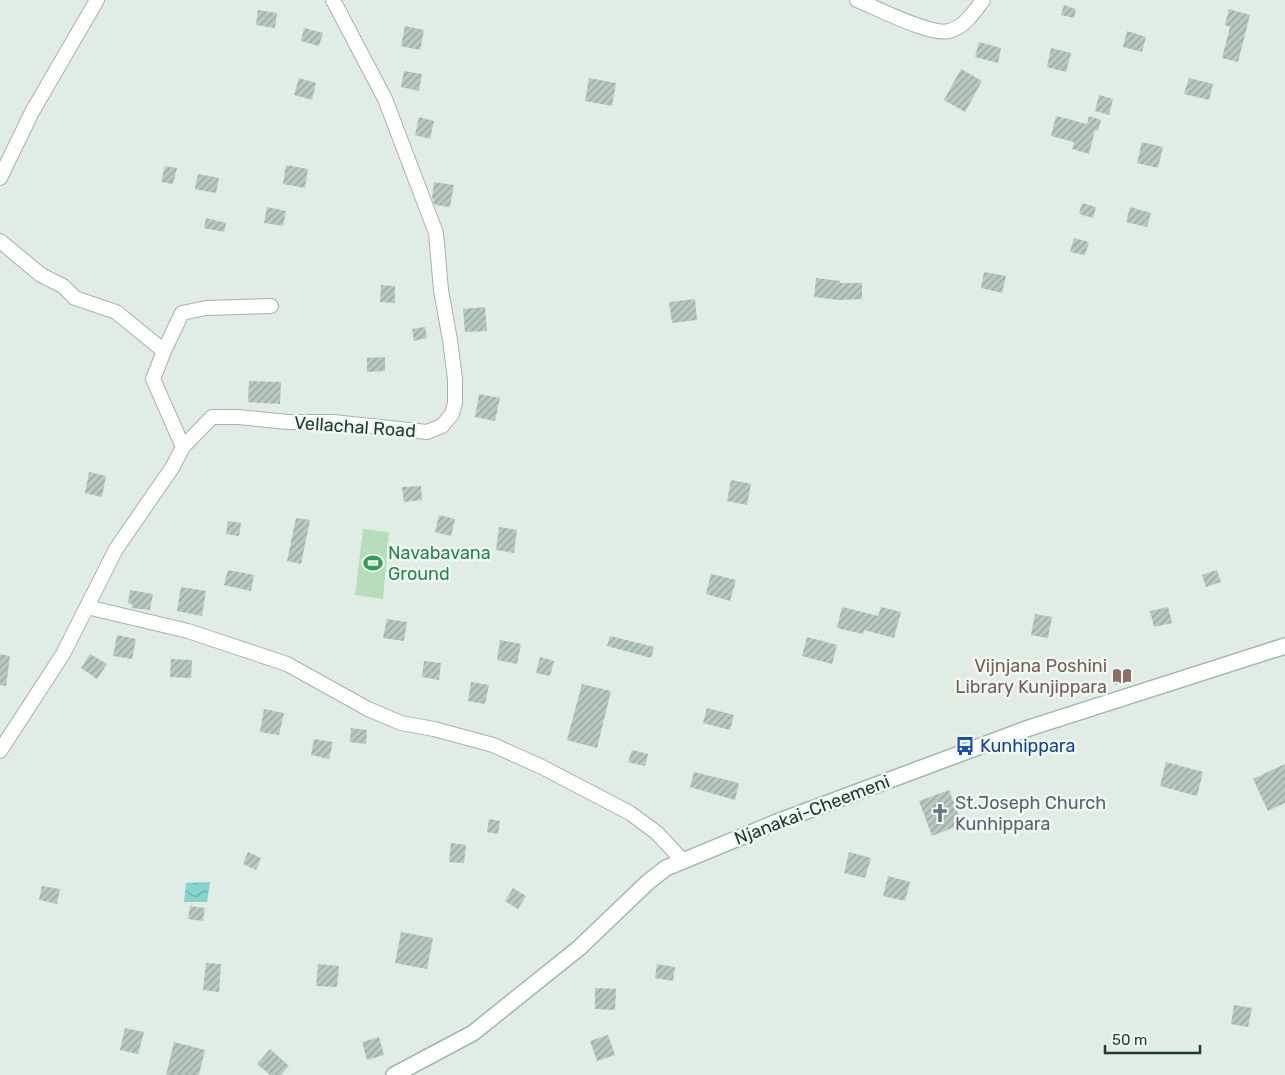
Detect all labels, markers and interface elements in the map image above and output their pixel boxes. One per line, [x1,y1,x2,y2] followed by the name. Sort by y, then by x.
[293,412,417,442] street label: Vellachal Road
[388,542,491,585] place label: Navabavana Ground
[362,552,384,574] sports icon: Navabavana Ground
[955,655,1107,698] place label: Vijnjana Poshini Library Kunjippara
[1111,665,1133,687] library icon: Vijnjana Poshini Library Kunjippara
[954,735,976,757] bus stop icon: Kunhippara
[980,735,1076,757] place label: Kunhippara
[731,770,893,850] street label: Njanakai-Cheemeni
[955,792,1106,835] place label: St.Joseph Church Kunhippara
[929,802,951,824] church icon: St.Joseph Church Kunhippara
[1105,1022,1200,1054] scale bar
[1112,1031,1147,1049] text: 50 m

